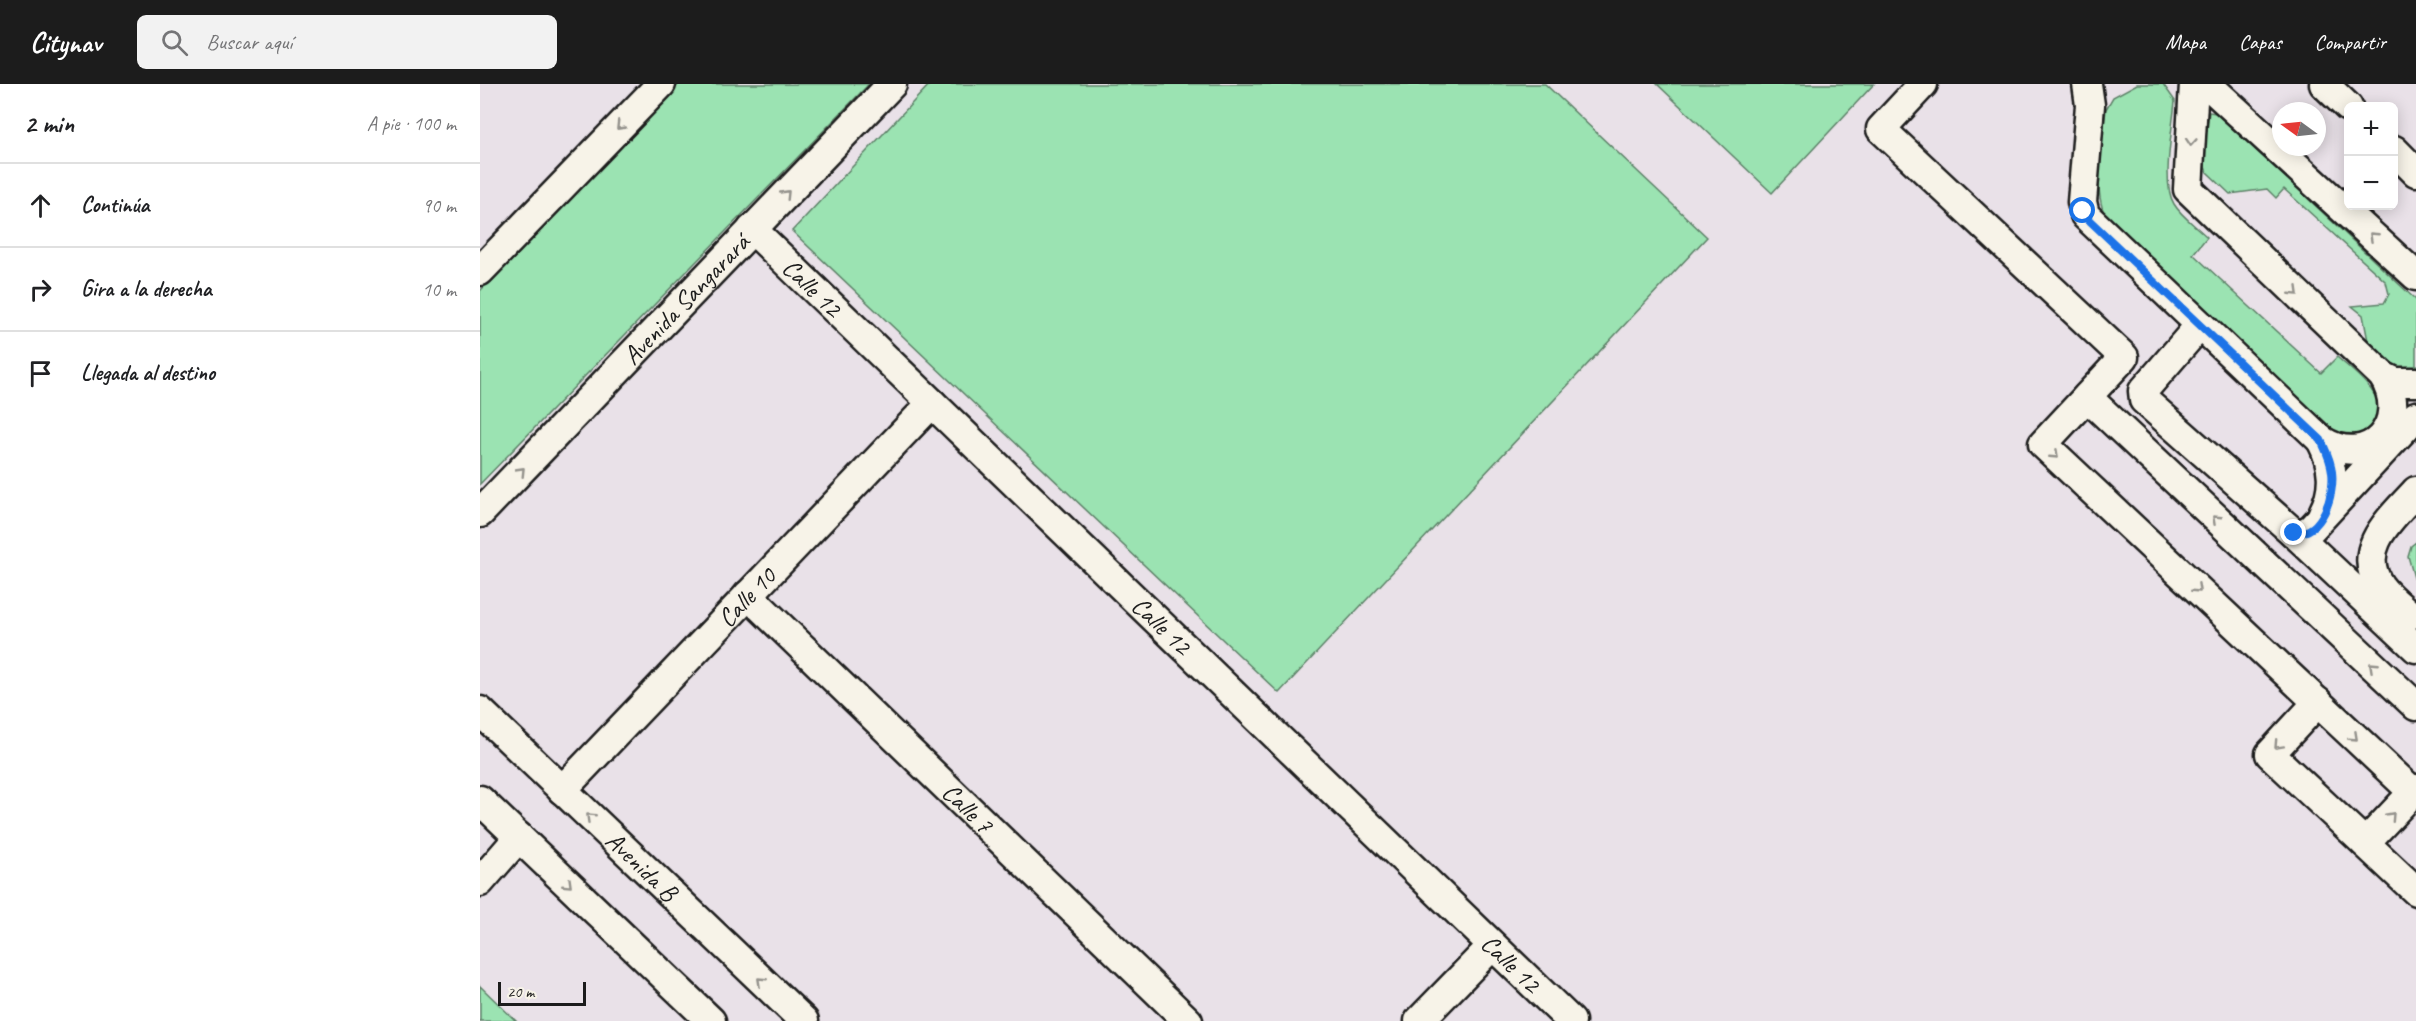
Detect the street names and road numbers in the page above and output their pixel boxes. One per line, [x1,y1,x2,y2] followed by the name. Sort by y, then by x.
[615,224,758,371] street label: Avenida Sangarará
[776,251,851,325] street label: Calle 12
[710,558,784,634] street label: Calle 10
[1125,589,1200,663] street label: Calle 12
[935,776,1001,841] street label: Calle 7
[599,824,686,909] street label: Avenida B
[1474,927,1550,1001] street label: Calle 12

